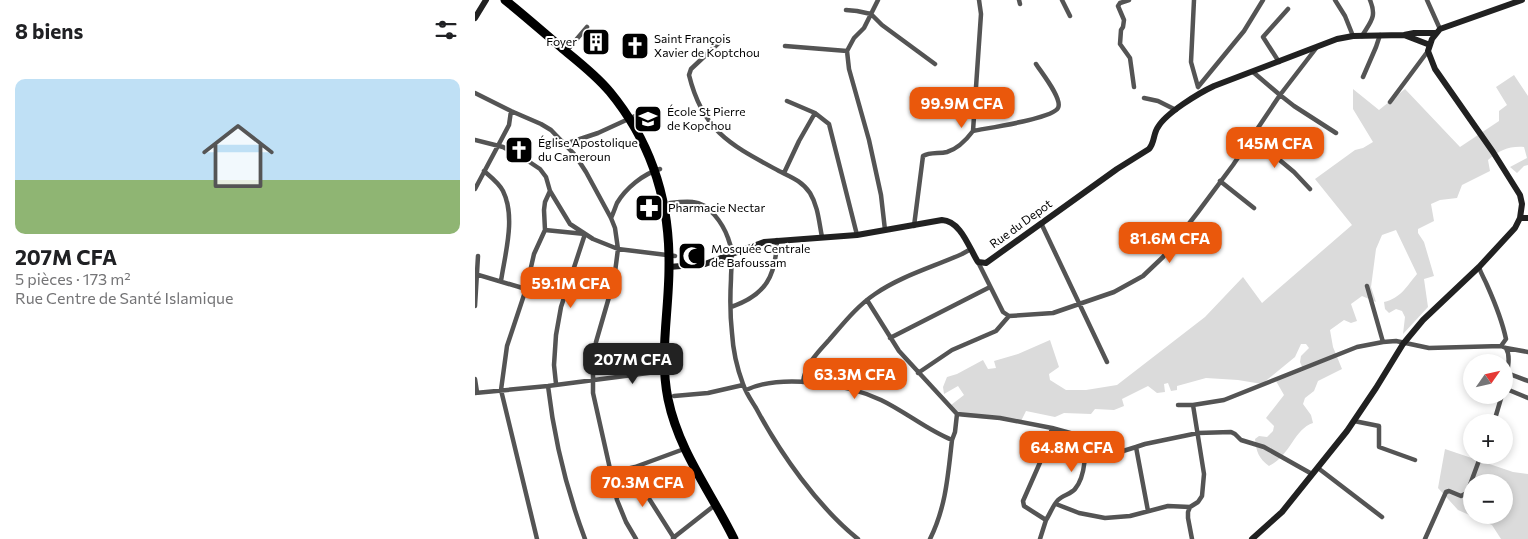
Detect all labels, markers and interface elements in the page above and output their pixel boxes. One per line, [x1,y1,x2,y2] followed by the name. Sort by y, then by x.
[432,16,460,44] icon: filters
[15,18,83,43] text: 8 biens
[581,27,611,57] building icon: Foyer
[620,31,650,61] church icon: Saint François Xavier de Koptchou
[654,31,760,59] place label: Saint François Xavier de Koptchou
[546,34,577,48] place label: Foyer
[905,86,1019,129] pin: 99.9M CFA
[921,93,1003,112] text: 99.9M CFA
[633,104,663,134] school or university icon: École St Pierre de Kopchou
[667,104,746,132] place label: École St Pierre de Kopchou
[193,111,283,201] icon: home
[1223,126,1327,169] pin: 145M CFA
[1237,133,1313,152] text: 145M CFA
[504,135,534,165] church icon: Église Apostolique du Cameroun
[538,135,638,163] place label: Église Apostolique du Cameroun
[634,193,664,223] pharmacy icon: Pharmacie Nectar
[987,196,1054,250] street label: Rue du Depot
[668,200,765,214] place label: Pharmacie Nectar
[1113,222,1227,264] pin: 81.6M CFA
[1130,228,1210,247] text: 81.6M CFA
[677,241,707,271] mosque icon: Mosquée Centrale de Bafoussam
[711,241,810,269] place label: Mosquée Centrale de Bafoussam
[15,244,117,269] text: 207M CFA
[514,266,628,309] pin: 59.1M CFA
[15,269,131,288] text: 5 pièces · 173 m²
[532,273,610,292] text: 59.1M CFA
[15,288,233,307] text: Rue Centre de Santé Islamique
[581,342,685,385] pin: 207M CFA
[594,349,672,368] text: 207M CFA
[1463,354,1513,404] north arrow
[1463,354,1513,524] map controls
[798,358,912,400] pin: 63.3M CFA
[814,364,896,383] text: 63.3M CFA
[1463,414,1513,464] button: +
[1015,430,1129,473] pin: 64.8M CFA
[1030,437,1114,456] text: 64.8M CFA
[586,466,700,508] pin: 70.3M CFA
[602,472,684,491] text: 70.3M CFA
[1463,474,1513,524] button: −

